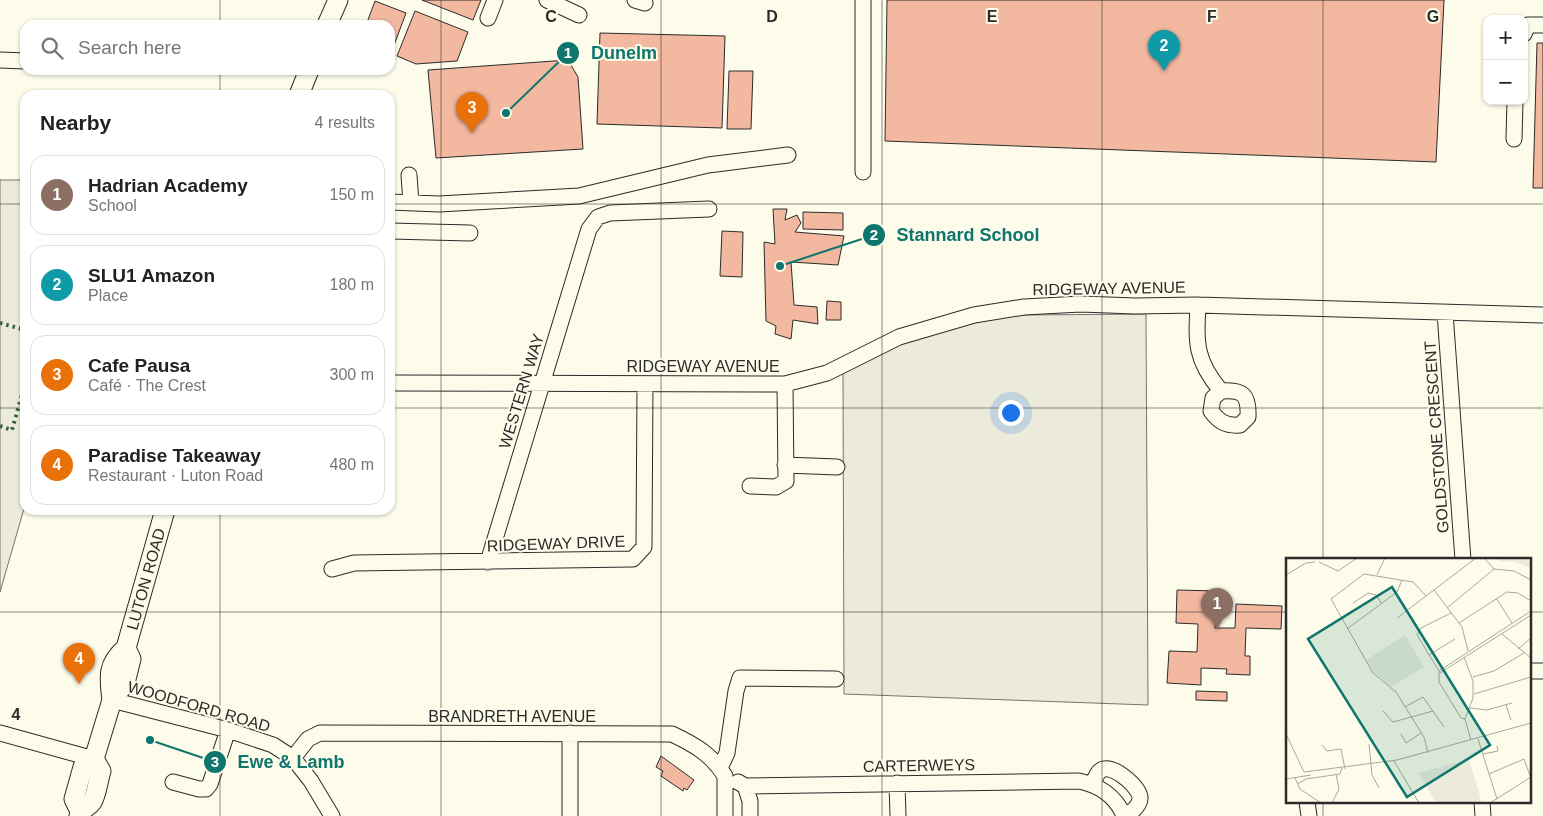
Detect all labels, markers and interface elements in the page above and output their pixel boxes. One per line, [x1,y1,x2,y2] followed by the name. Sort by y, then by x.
[545,8,557,25] text: C
[766,8,778,25] text: D
[987,8,998,25] text: E
[1207,8,1217,25] text: F
[1427,8,1439,25] text: G
[1483,15,1528,105] map controls
[1483,15,1528,60] button: +
[20,20,395,75] search box
[1148,30,1180,71] pin: 2
[38,34,66,62] icon: search
[556,36,667,69] callout: Dunelm
[78,37,182,58] text: Search here
[591,43,657,63] text: Dunelm
[564,44,572,61] text: 1
[1483,60,1528,105] button: −
[456,92,488,133] pin: 3
[40,111,111,134] text: Nearby
[315,114,375,131] text: 4 results
[88,175,248,196] text: Hadrian Academy
[53,186,61,203] text: 1
[330,186,374,203] text: 150 m
[88,197,137,214] text: School
[862,218,1050,251] callout: Stannard School
[896,225,1040,245] text: Stannard School
[870,226,878,243] text: 2
[88,265,215,286] text: SLU1 Amazon
[53,276,61,293] text: 2
[330,276,374,293] text: 180 m
[1032,279,1186,298] street label: RIDGEWAY AVENUE
[88,287,128,304] text: Place
[496,331,547,451] street label: WESTERN WAY
[1421,340,1452,534] street label: GOLDSTONE CRESCENT
[88,355,190,376] text: Cafe Pausa
[626,358,780,375] street label: RIDGEWAY AVENUE
[53,366,61,383] text: 3
[330,366,374,383] text: 300 m
[88,377,206,394] text: Café · The Crest
[998,400,1024,426] your location
[88,445,261,466] text: Paradise Takeaway
[53,456,61,473] text: 4
[330,456,374,473] text: 480 m
[88,467,263,484] text: Restaurant · Luton Road
[124,526,168,632] street label: LUTON ROAD
[487,533,625,554] street label: RIDGEWAY DRIVE
[1286,558,1530,804] inset map
[1201,588,1233,629] pin: 1
[63,643,95,684] pin: 4
[126,678,272,735] street label: WOODFORD ROAD
[12,706,21,723] text: 4
[428,708,596,725] street label: BRANDRETH AVENUE
[203,745,355,778] callout: Ewe & Lamb
[237,752,345,772] text: Ewe & Lamb
[211,753,219,770] text: 3
[863,756,975,775] street label: CARTERWEYS

